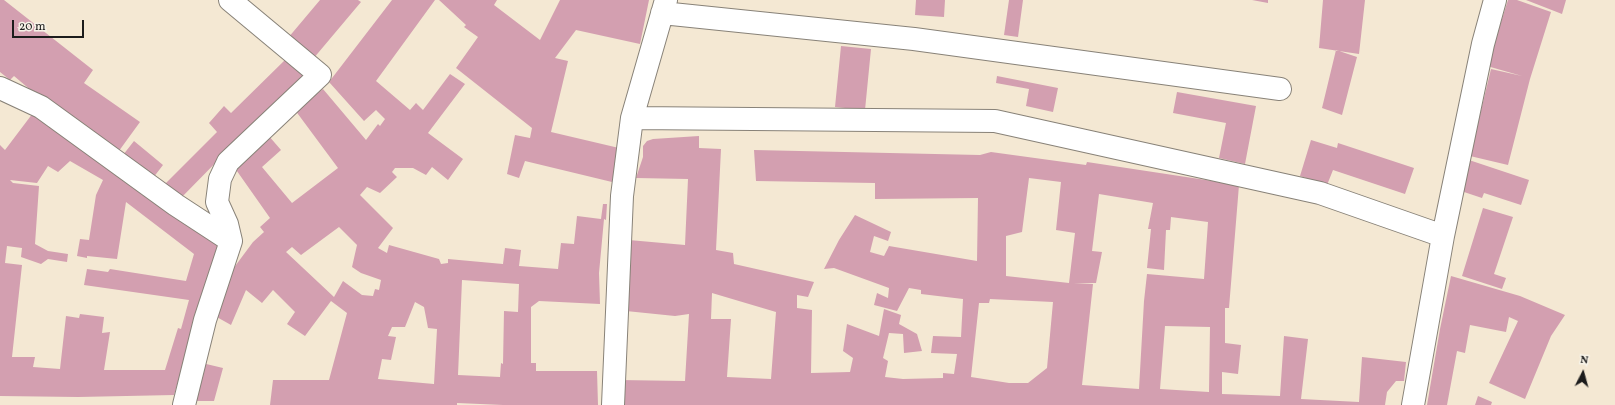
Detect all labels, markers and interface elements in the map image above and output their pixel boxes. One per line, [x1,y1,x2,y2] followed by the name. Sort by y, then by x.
[14,12,86,38] scale bar
[19,19,46,35] text: 20 m
[1563,353,1603,393] north arrow
[1580,353,1589,368] text: N

